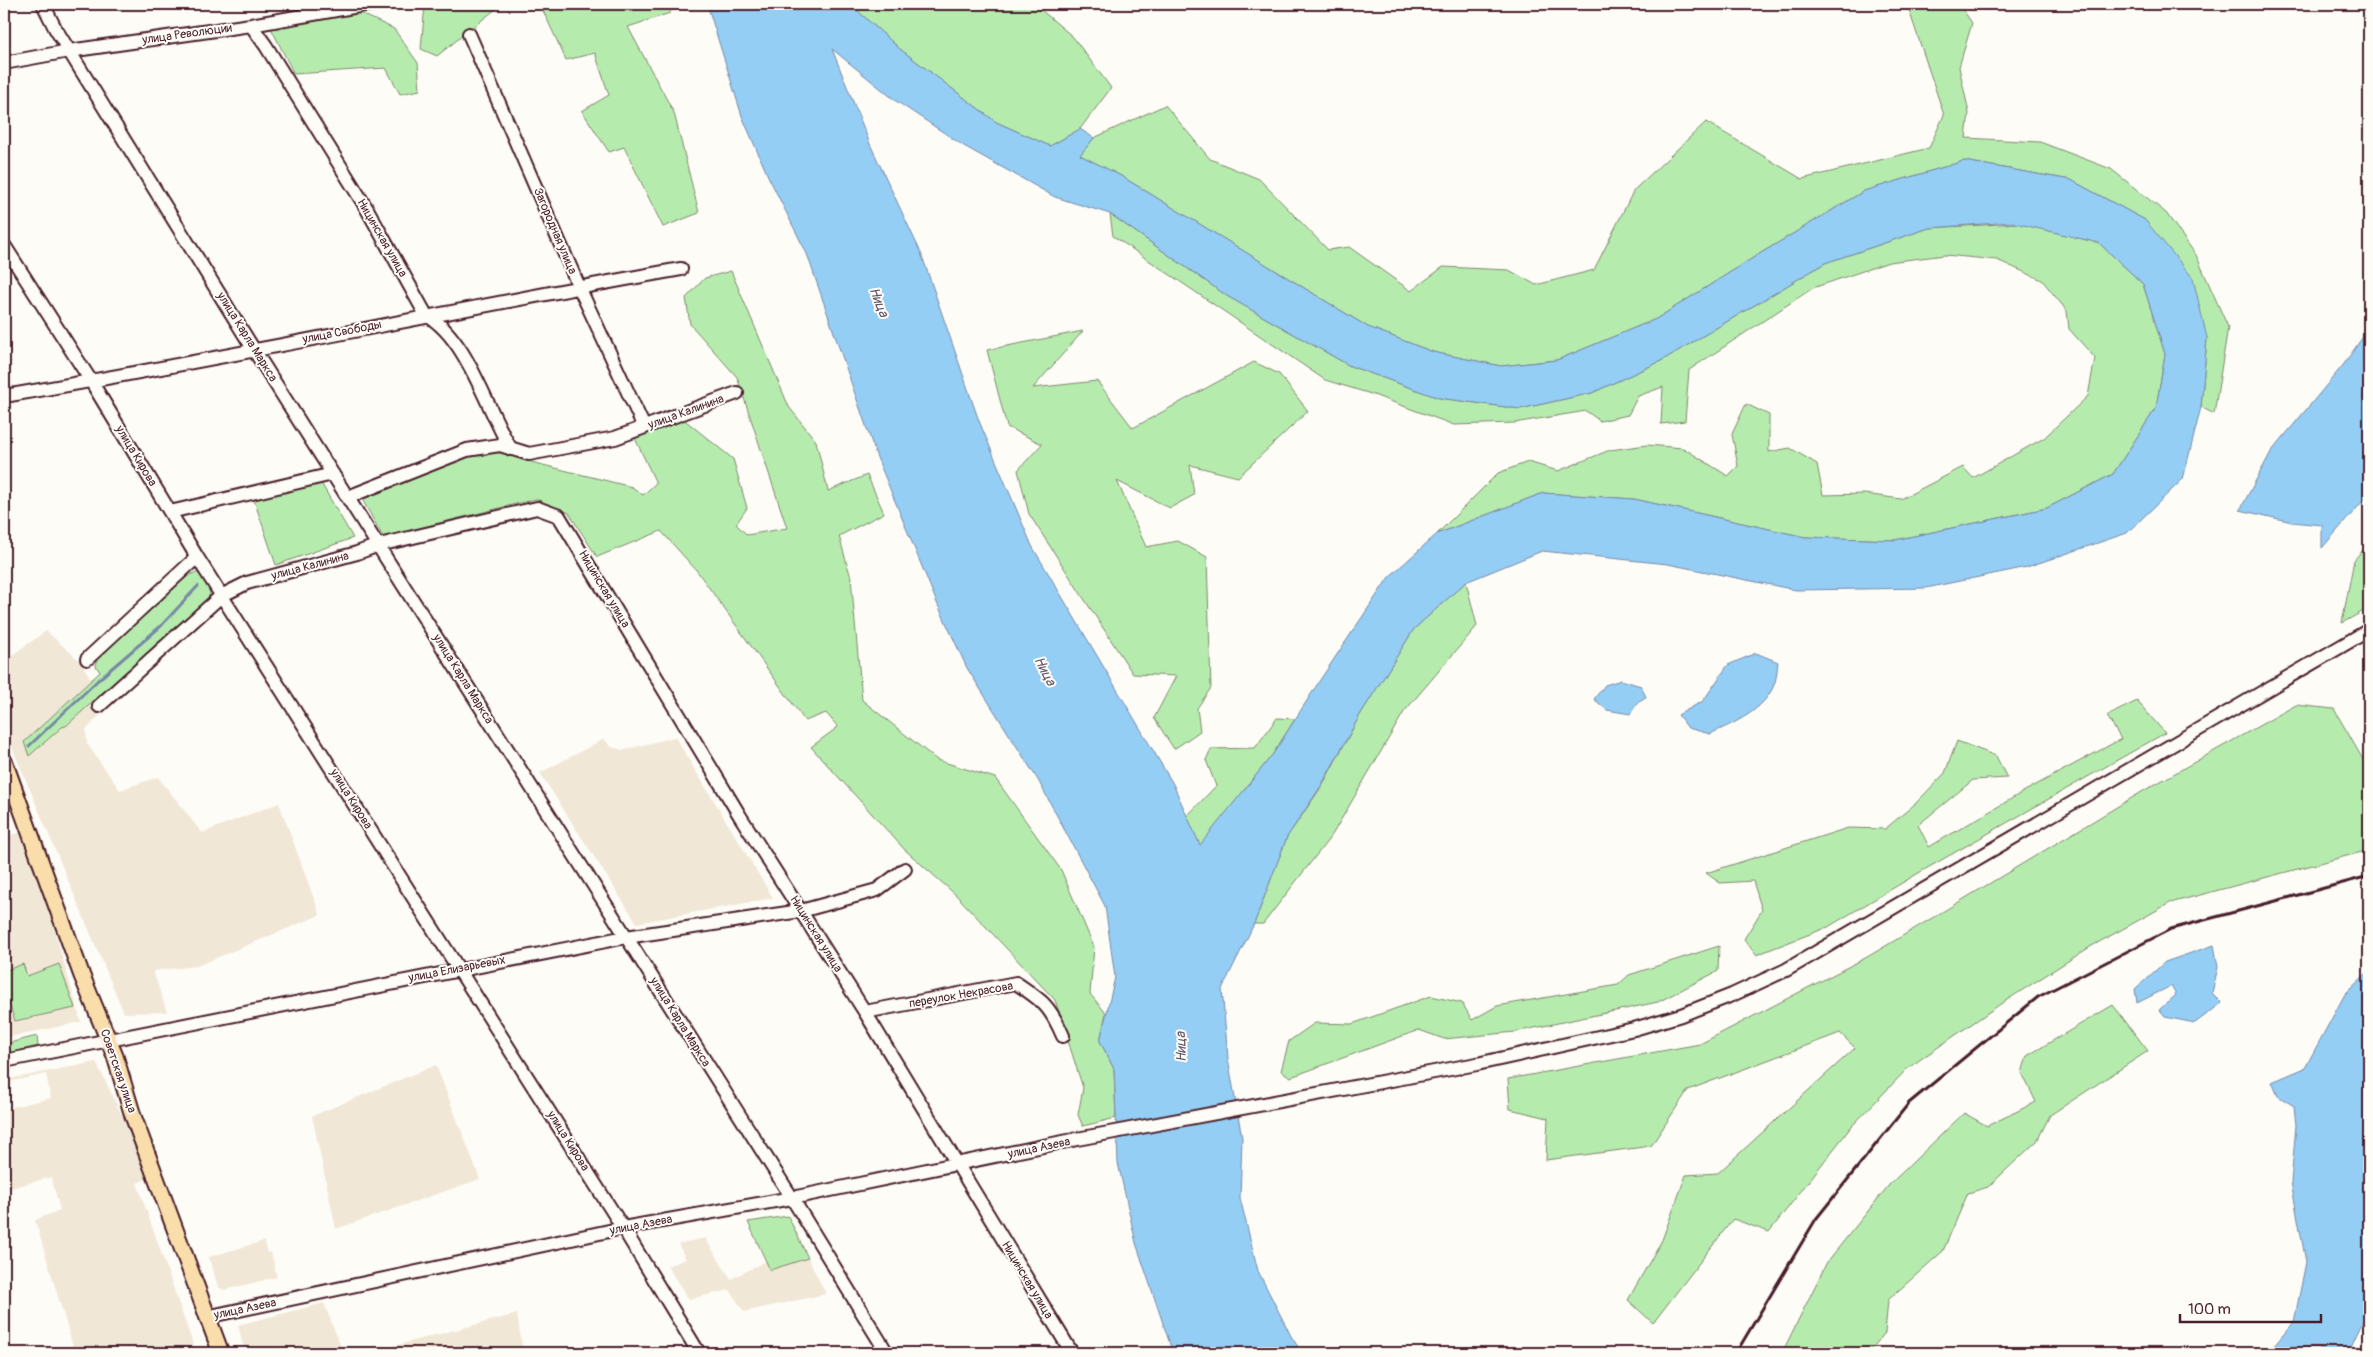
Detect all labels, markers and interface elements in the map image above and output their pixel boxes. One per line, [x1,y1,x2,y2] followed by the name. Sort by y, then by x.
[140,20,234,48] street label: улица Революции
[530,186,580,277] street label: Загородная улица
[354,196,411,280] street label: Ницинская улица
[866,285,893,321] water label: Ница
[213,289,281,385] street label: улица Карла Маркса
[300,317,383,347] street label: улица Свободы
[645,391,726,433] street label: улица Калинина
[111,422,160,489] street label: улица Кирова
[269,548,351,584] street label: улица Калинина
[575,548,633,631] street label: Ницинская улица
[429,631,497,727] street label: улица Карла Маркса
[1031,654,1060,690] water label: Ница
[326,765,376,832] street label: улица Кирова
[786,893,846,976] street label: Ницинская улица
[406,952,507,986] street label: улица Елизарьевых
[646,974,714,1070] street label: улица Карла Маркса
[908,978,1015,1012] street label: переулок Некрасова
[97,1027,139,1115] street label: Советская улица
[1172,1030,1190,1062] water label: Ница
[543,1107,593,1174] street label: улица Кирова
[1005,1134,1072,1162] street label: улица Азева
[607,1212,674,1239] street label: улица Азева
[998,1239,1056,1322] street label: Ницинская улица
[2180,1292,2322,1324] scale bar
[211,1295,278,1323] street label: улица Азева
[2188,1300,2231,1319] text: 100 m

